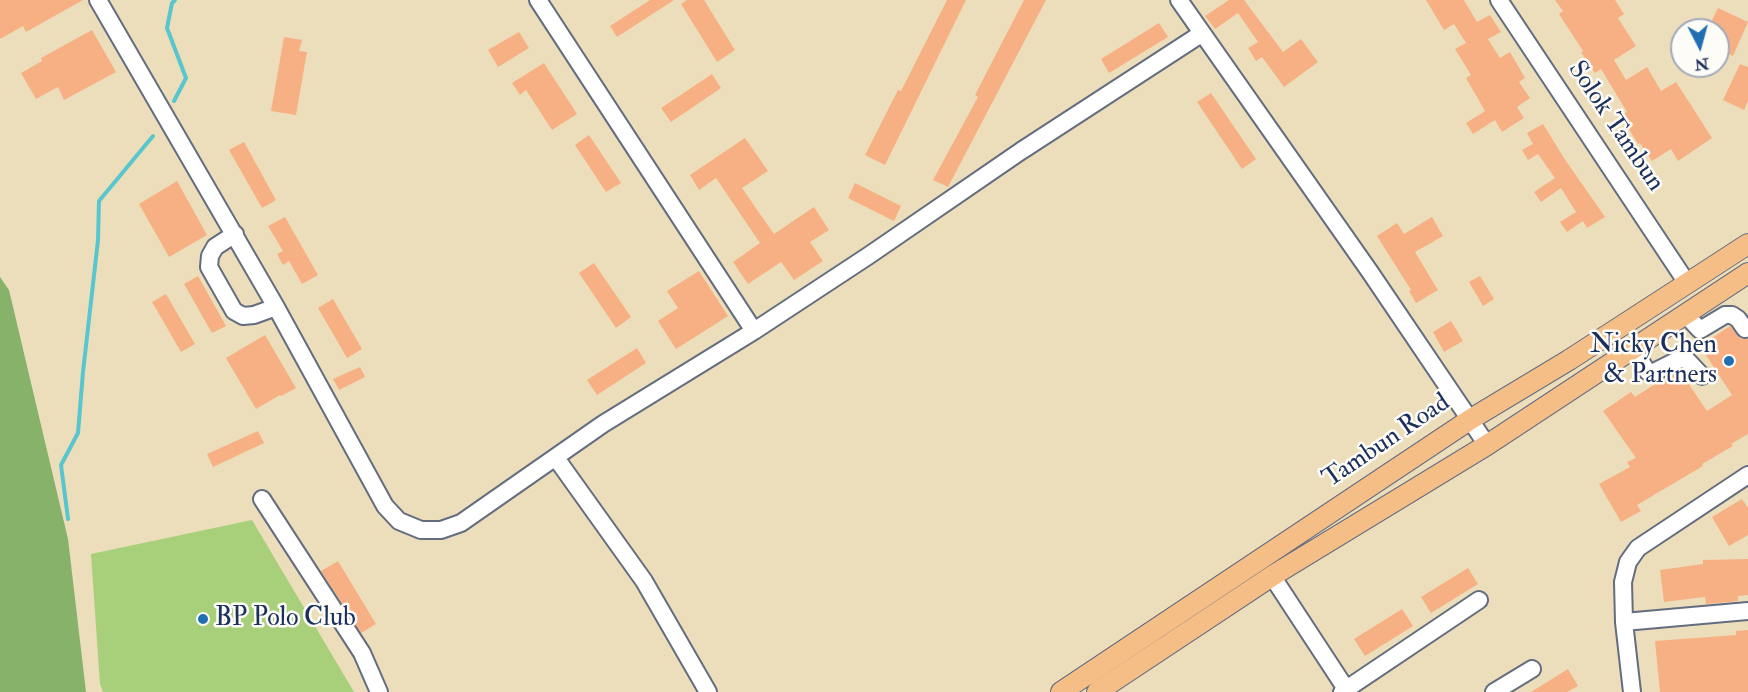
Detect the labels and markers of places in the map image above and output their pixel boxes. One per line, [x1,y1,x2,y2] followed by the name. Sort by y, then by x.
[1590,330,1717,392] place label: Nicky Chen & Partners
[1722,354,1736,368] marker: Nicky Chen & Partners
[215,603,356,635] place label: BP Polo Club
[196,612,210,626] marker: BP Polo Club

